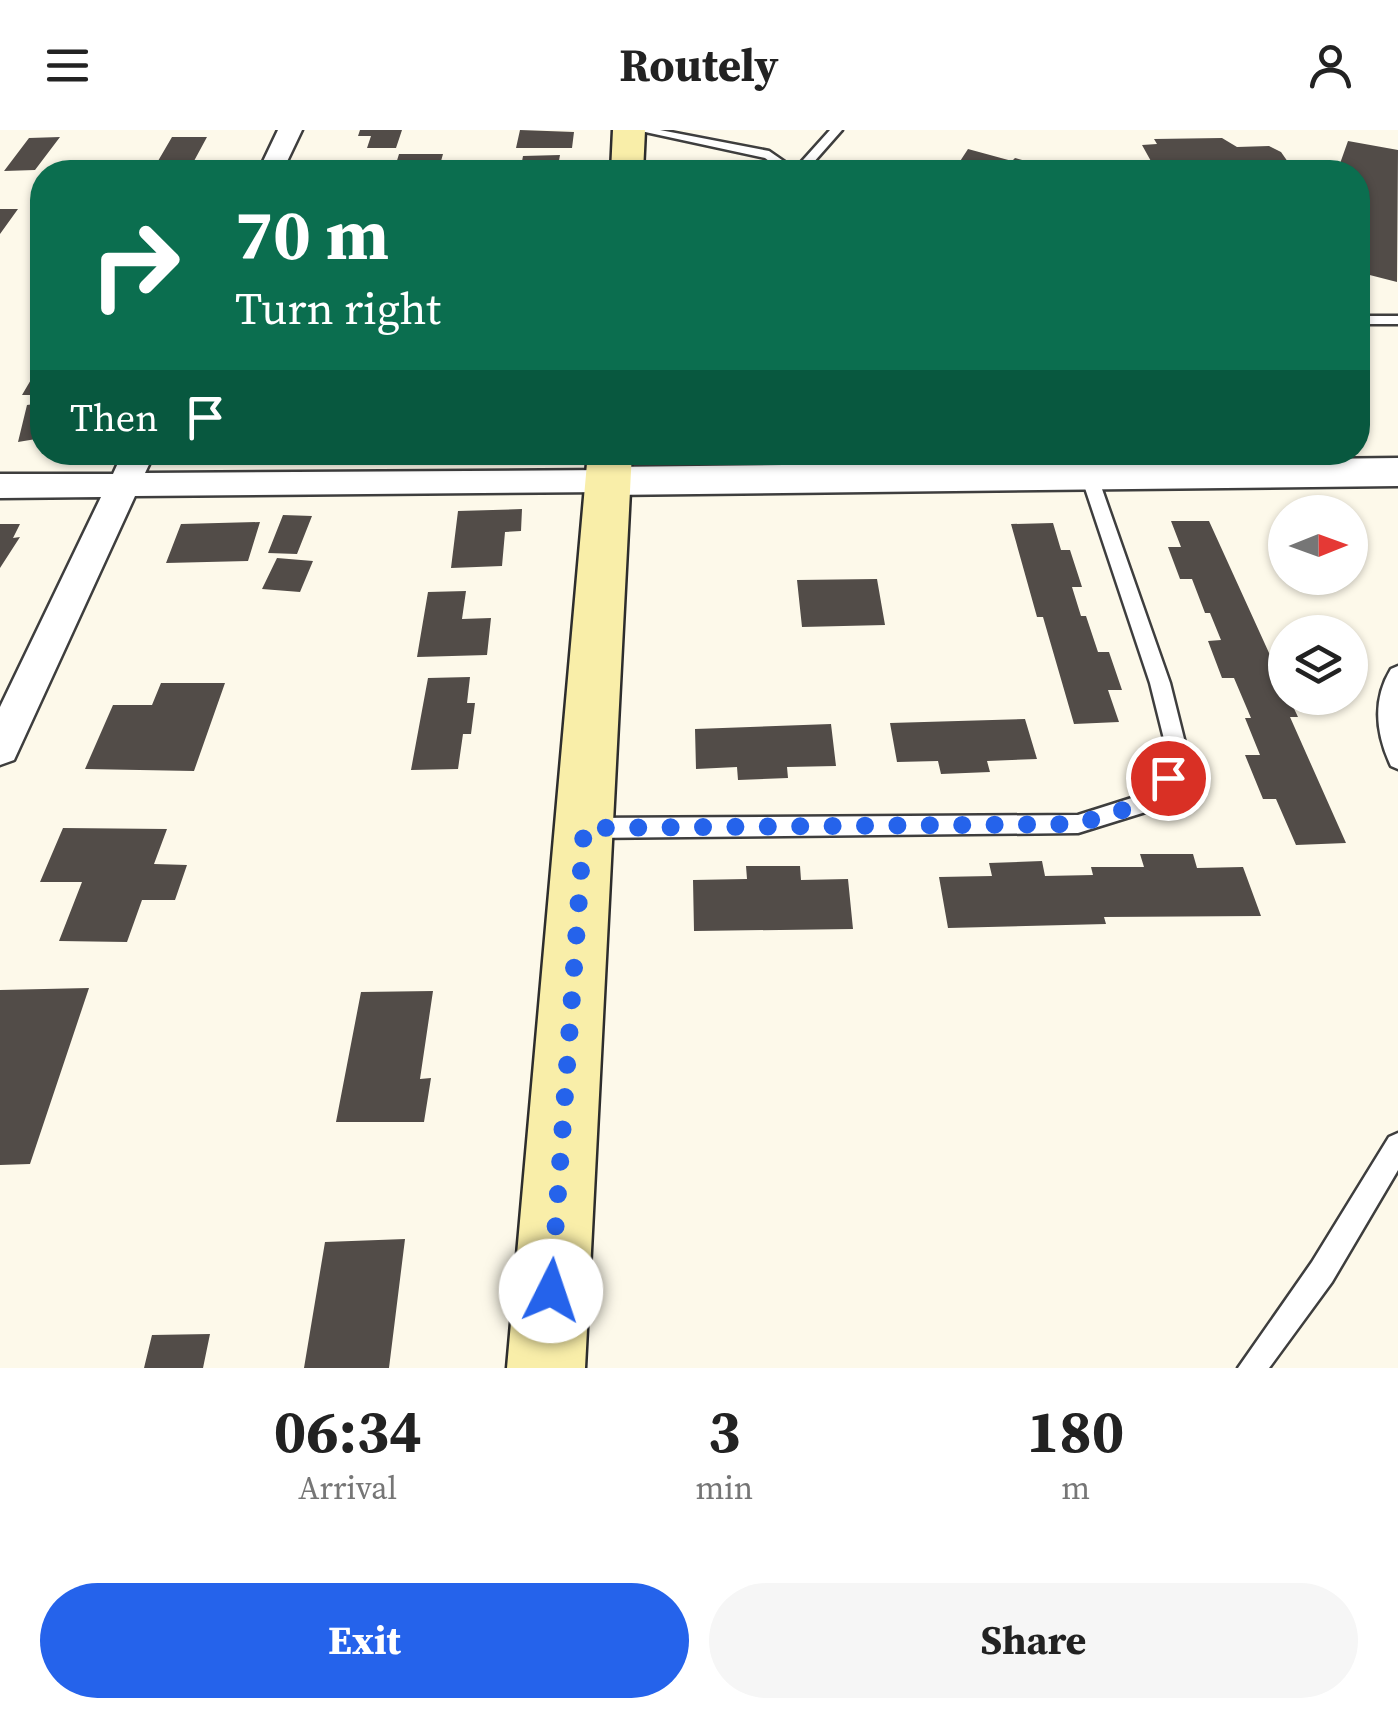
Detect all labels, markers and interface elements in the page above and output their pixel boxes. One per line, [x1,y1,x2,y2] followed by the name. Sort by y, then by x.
[619,34,779,96] text: Routely
[40,38,95,93] icon: menu
[1303,38,1358,93] icon: person
[235,186,389,282] text: 70 m
[70,200,200,330] icon: right
[235,277,441,339] text: Turn right
[178,390,233,445] icon: arrive
[70,392,158,444] text: Then
[1268,495,1368,595] north arrow
[1268,495,1368,715] map controls
[1268,615,1368,715] button: layers
[1126,736,1211,821] pin
[1141,751,1196,806] icon: arrive
[499,1239,603,1343] position arrow
[274,1390,422,1472] text: 06:34
[708,1390,741,1472] text: 3
[1027,1390,1124,1472] text: 180
[298,1466,397,1510] text: Arrival
[695,1466,753,1510] text: min
[1061,1466,1090,1510] text: m
[40,1583,689,1698] button: Exit
[709,1583,1358,1698] button: Share

